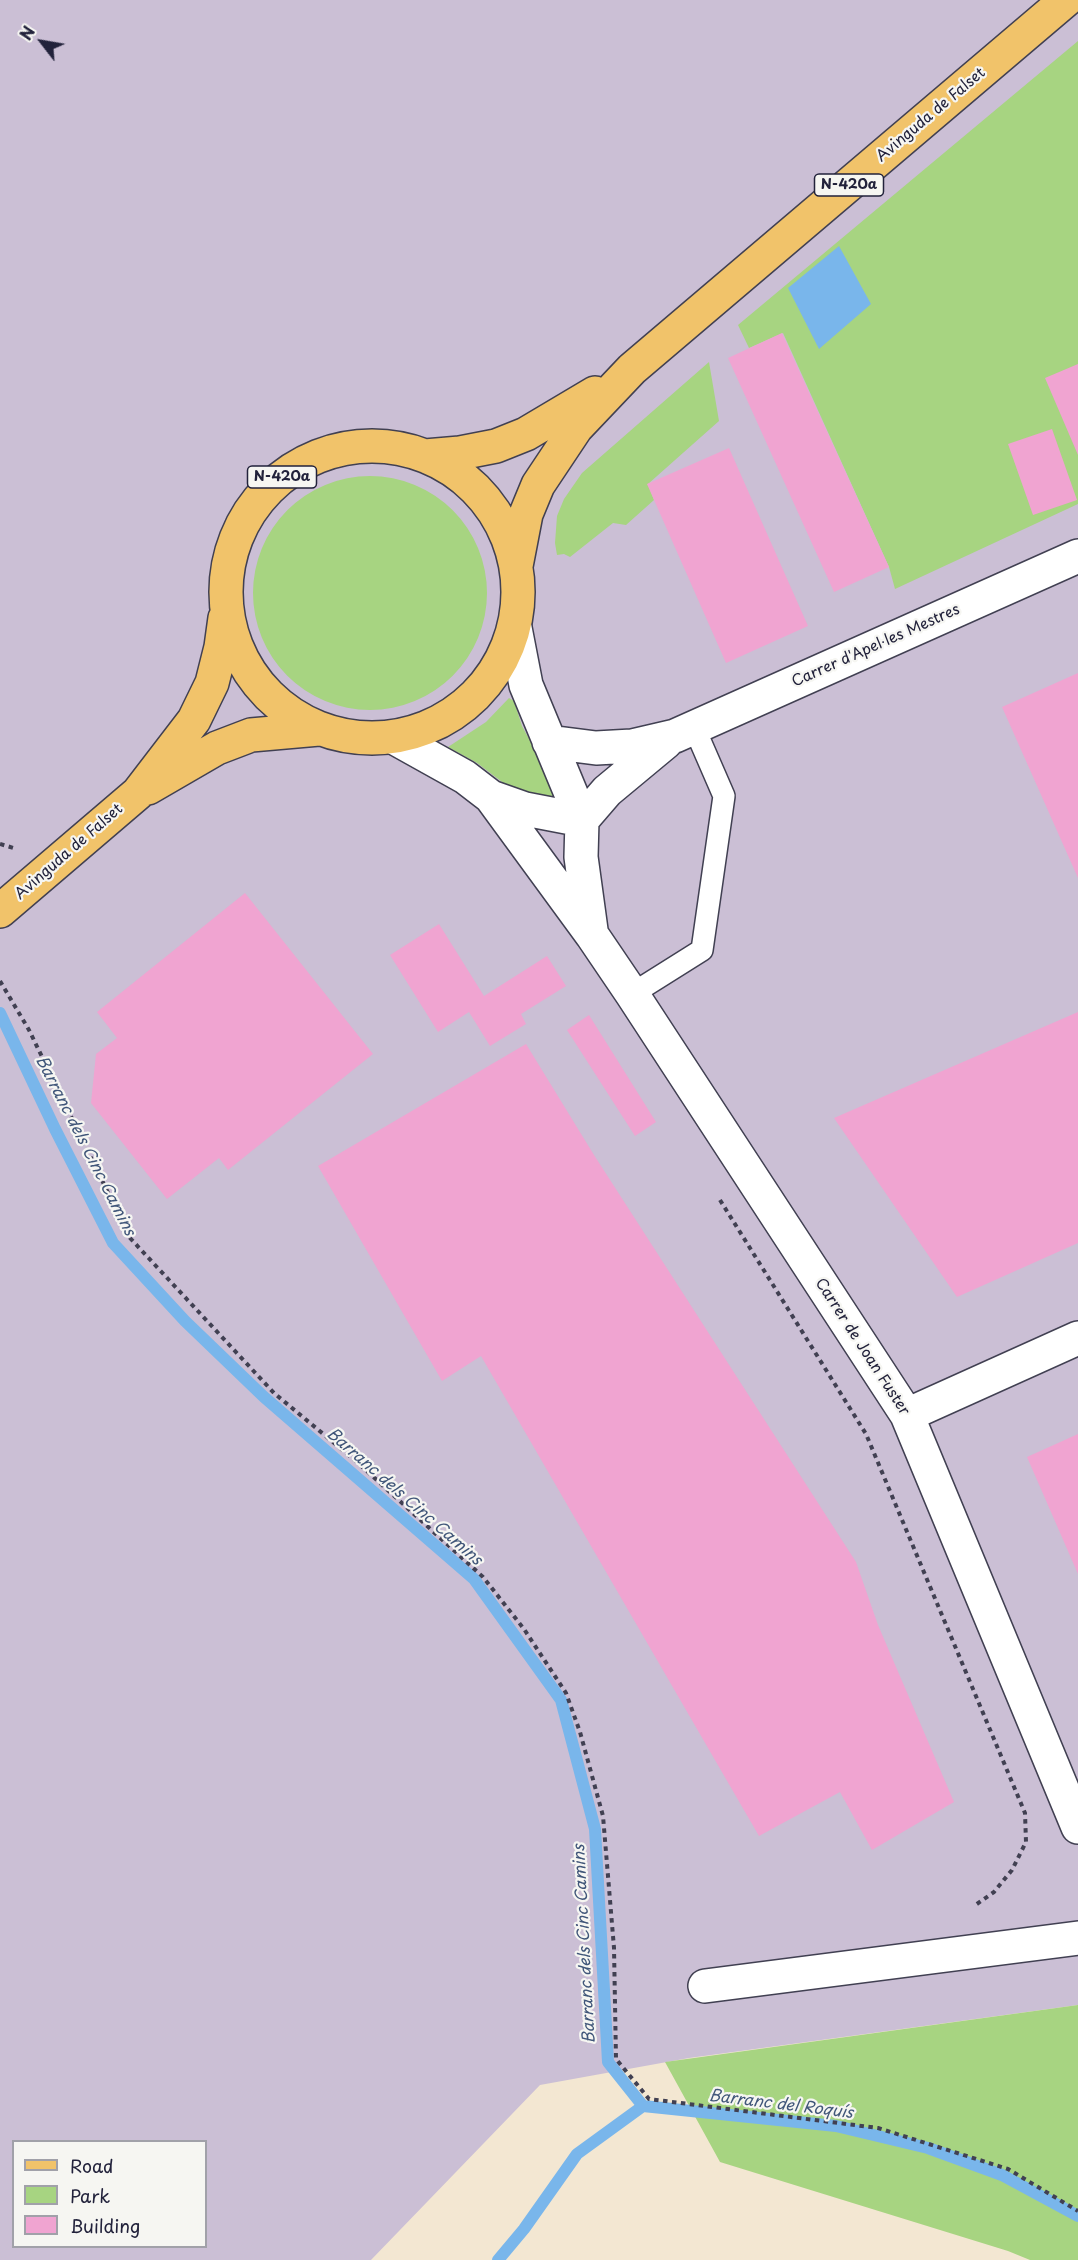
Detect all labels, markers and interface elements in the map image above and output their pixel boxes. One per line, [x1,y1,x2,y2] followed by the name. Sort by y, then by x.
[12,12,72,72] north arrow
[13,21,40,44] text: N
[873,64,989,166] street label: Avinguda de Falset
[814,174,884,196] road number: N-420a
[248,466,316,488] road number: N-420a
[789,601,963,691] street label: Carrer d'Apel·les Mestres
[11,800,127,904] street label: Avinguda de Falset
[31,1053,139,1239] water label: Barranc dels Cinc Camins
[811,1275,913,1419] street label: Carrer de Joan Fuster
[323,1424,485,1570] water label: Barranc dels Cinc Camins
[570,1844,600,2044] water label: Barranc dels Cinc Camins
[708,2087,854,2123] water label: Barranc del Roquís
[12,2140,207,2248] legend
[70,2152,114,2179] text: Road
[70,2182,110,2209] text: Park
[70,2212,140,2239] text: Building

